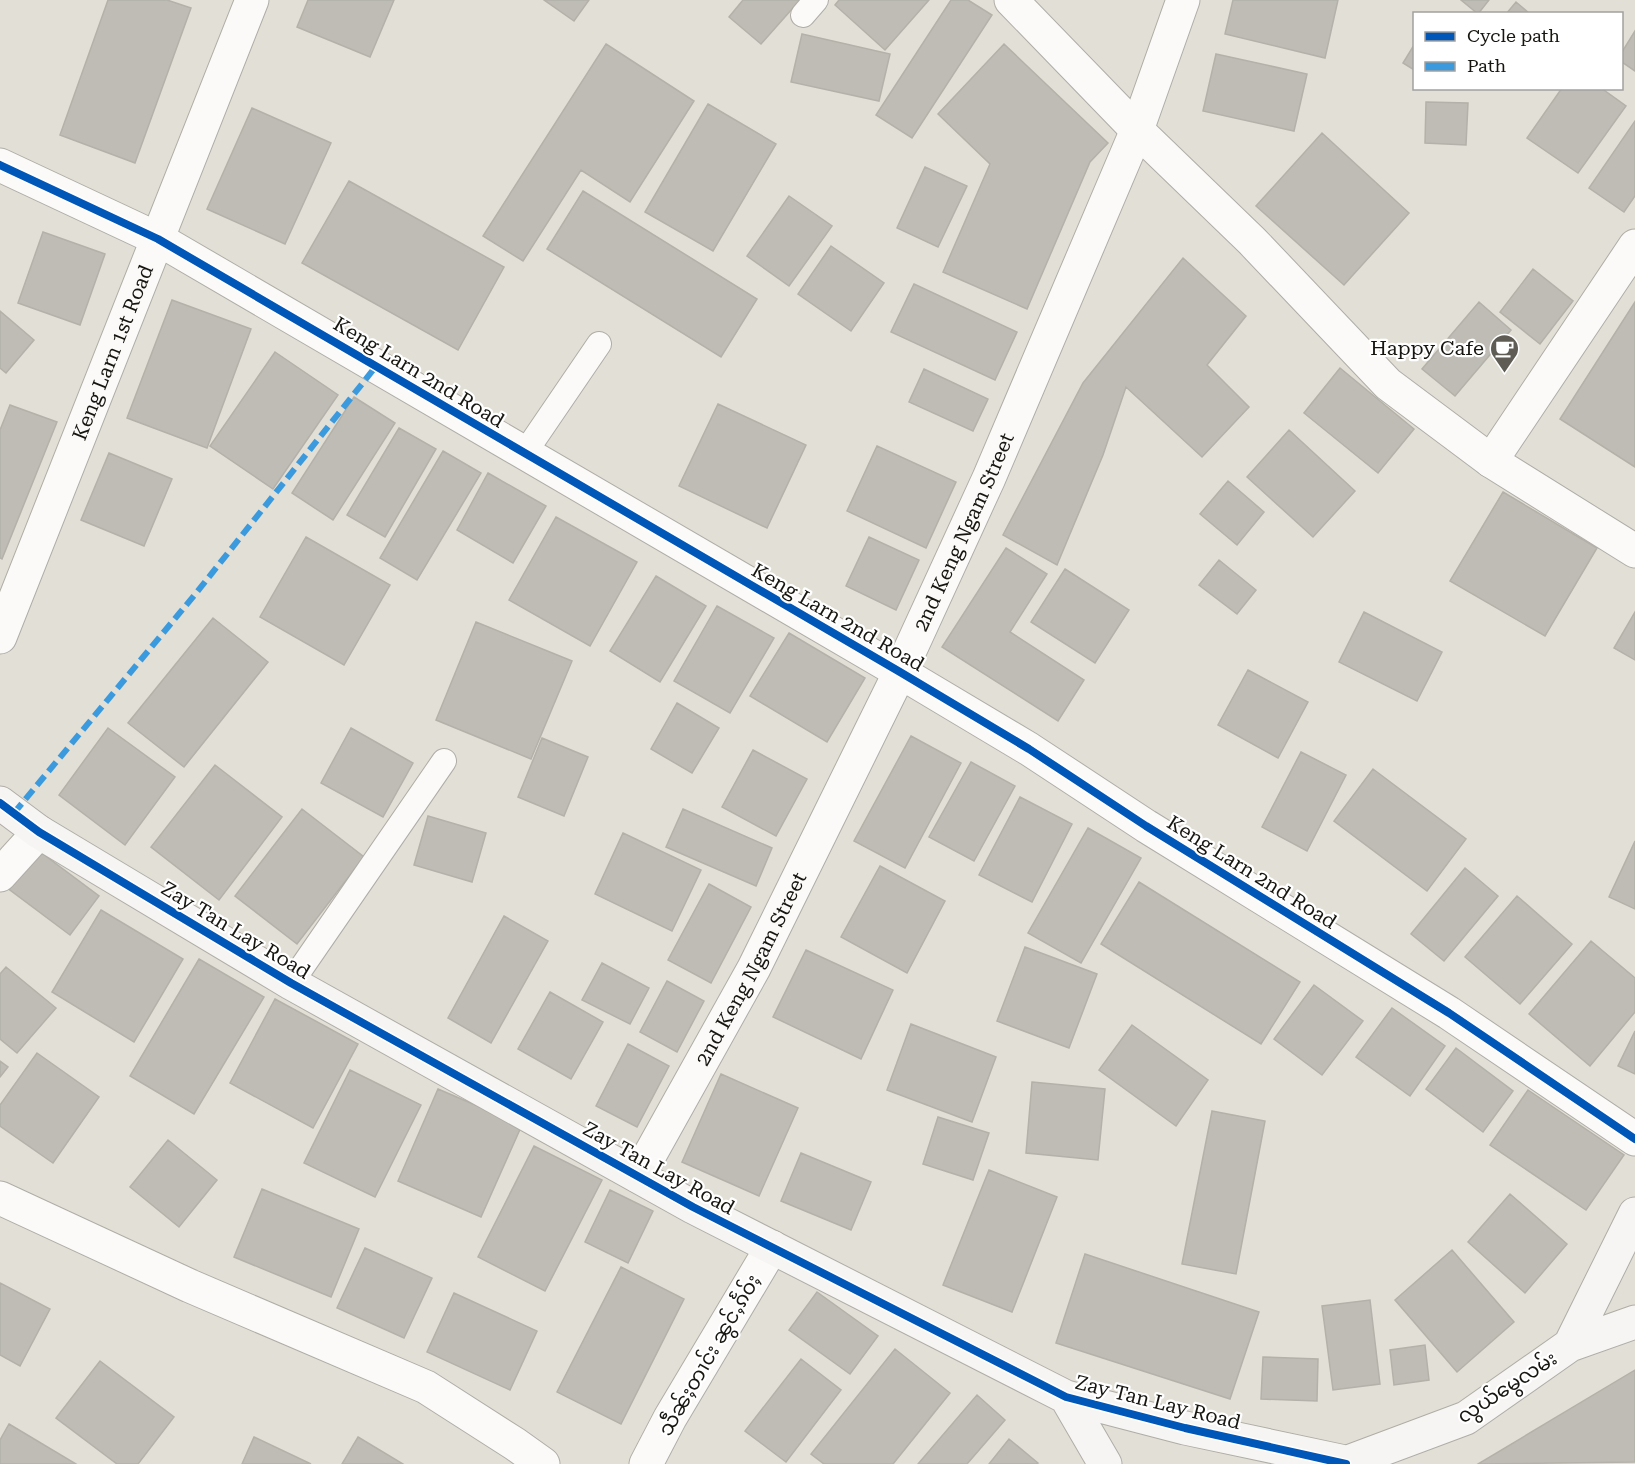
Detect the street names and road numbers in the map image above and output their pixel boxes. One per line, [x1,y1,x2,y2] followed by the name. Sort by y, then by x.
[67,261,158,444] street label: Keng Larn 1st Road
[329,311,509,433] street label: Keng Larn 2nd Road
[908,429,1019,635] street label: 2nd Keng Ngam Street
[747,558,929,676] street label: Keng Larn 2nd Road
[1163,810,1341,934] street label: Keng Larn 2nd Road
[690,868,812,1070] street label: 2nd Keng Ngam Street
[157,876,315,984] street label: Zay Tan Lay Road
[579,1116,739,1220] street label: Zay Tan Lay Road
[651,1269,768,1442] street label: သဵၼ်ႈတၢင်း ၼွင်ႇၵႅဝ်ႈ
[1452,1344,1563,1431] street label: လွယ်မွေလမ်း
[1073,1370,1243,1434] street label: Zay Tan Lay Road

